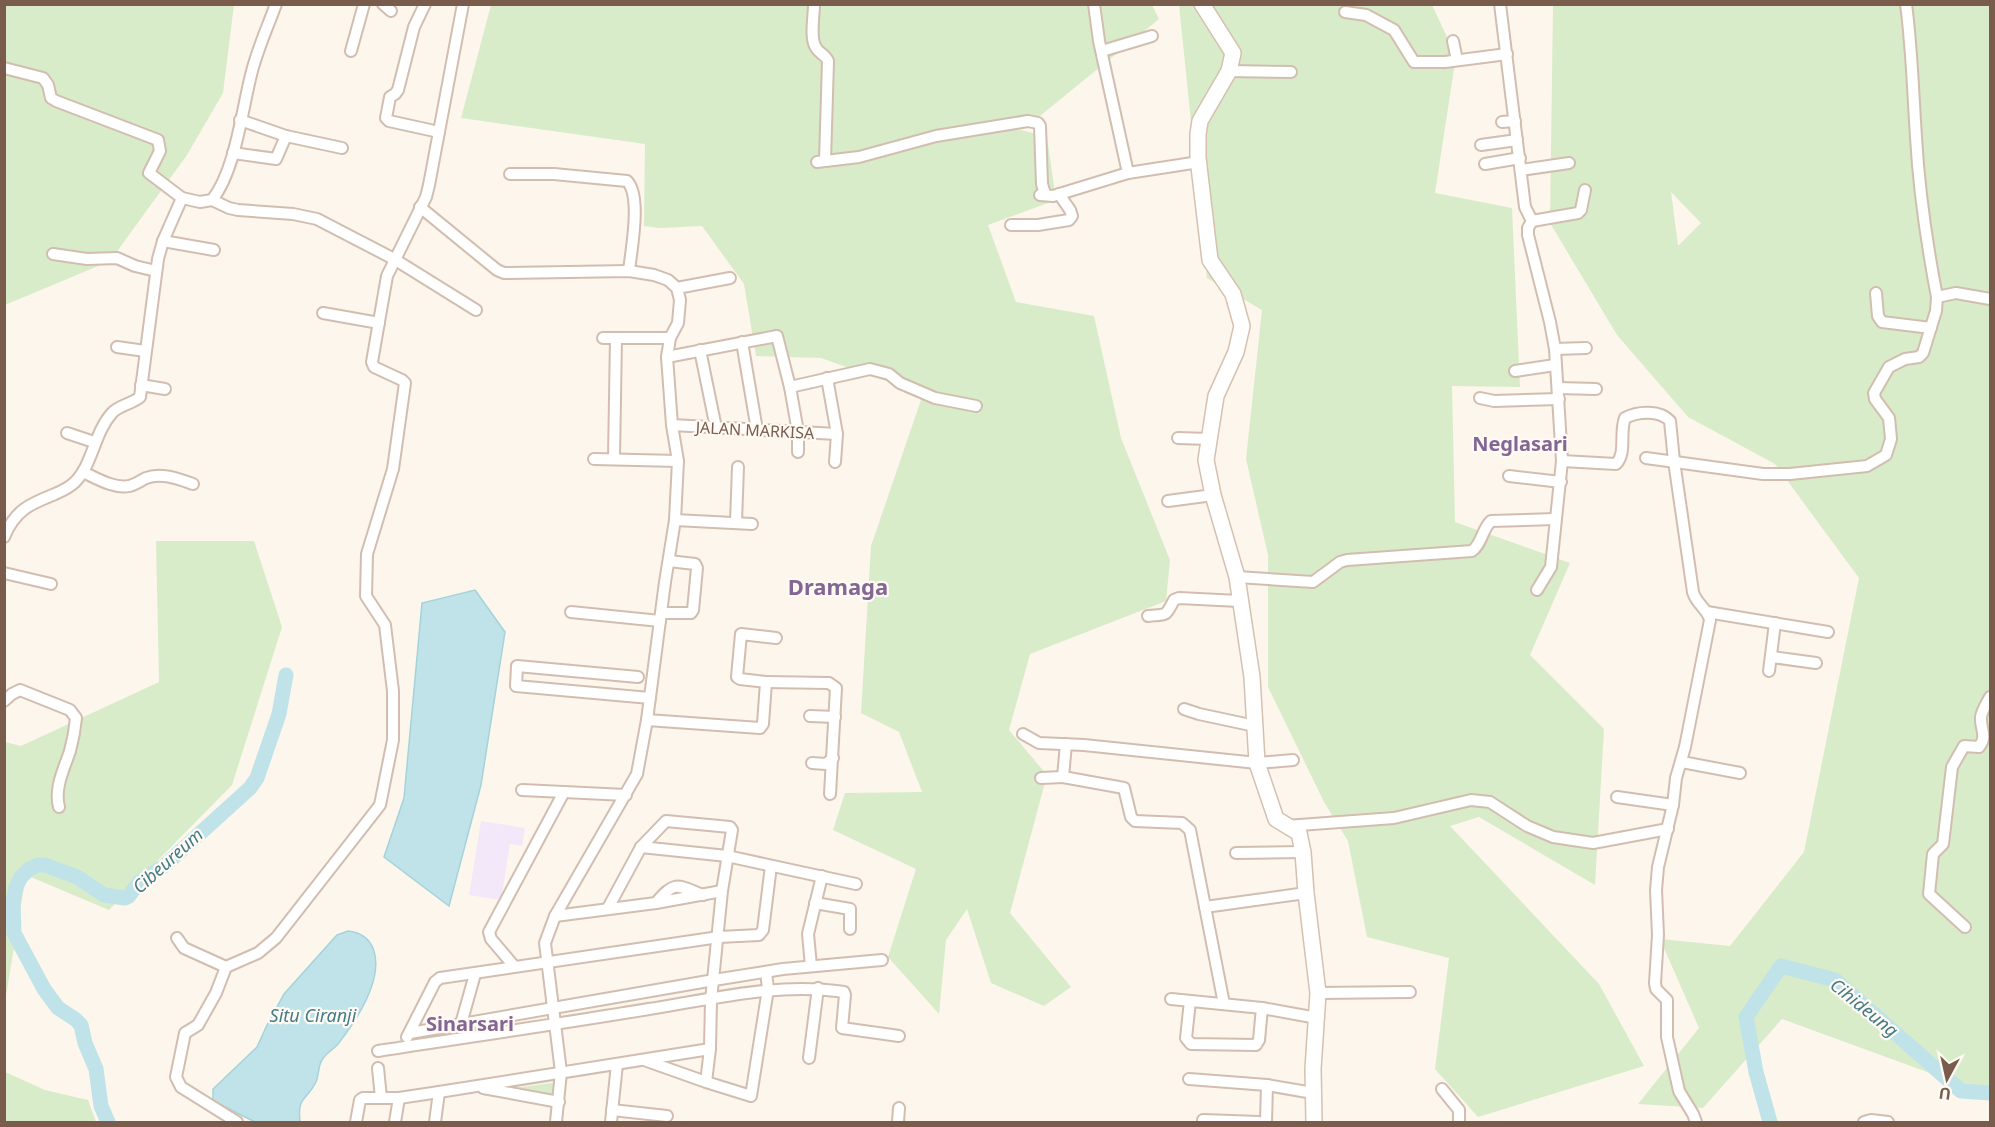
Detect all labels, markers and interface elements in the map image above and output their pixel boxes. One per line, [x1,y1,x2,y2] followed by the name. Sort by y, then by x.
[693,416,816,444] street label: JALAN MARKISA
[1472,430,1568,457] district label: Neglasari
[788,571,888,601] district label: Dramaga
[127,822,208,898] water label: Cibeureum
[1826,972,1904,1042] water label: Cihideung
[270,1003,357,1027] water label: Situ Ciranji
[426,1010,514,1037] district label: Sinarsari
[1917,1049,1977,1109] north arrow
[1937,1082,1952,1106] text: U

